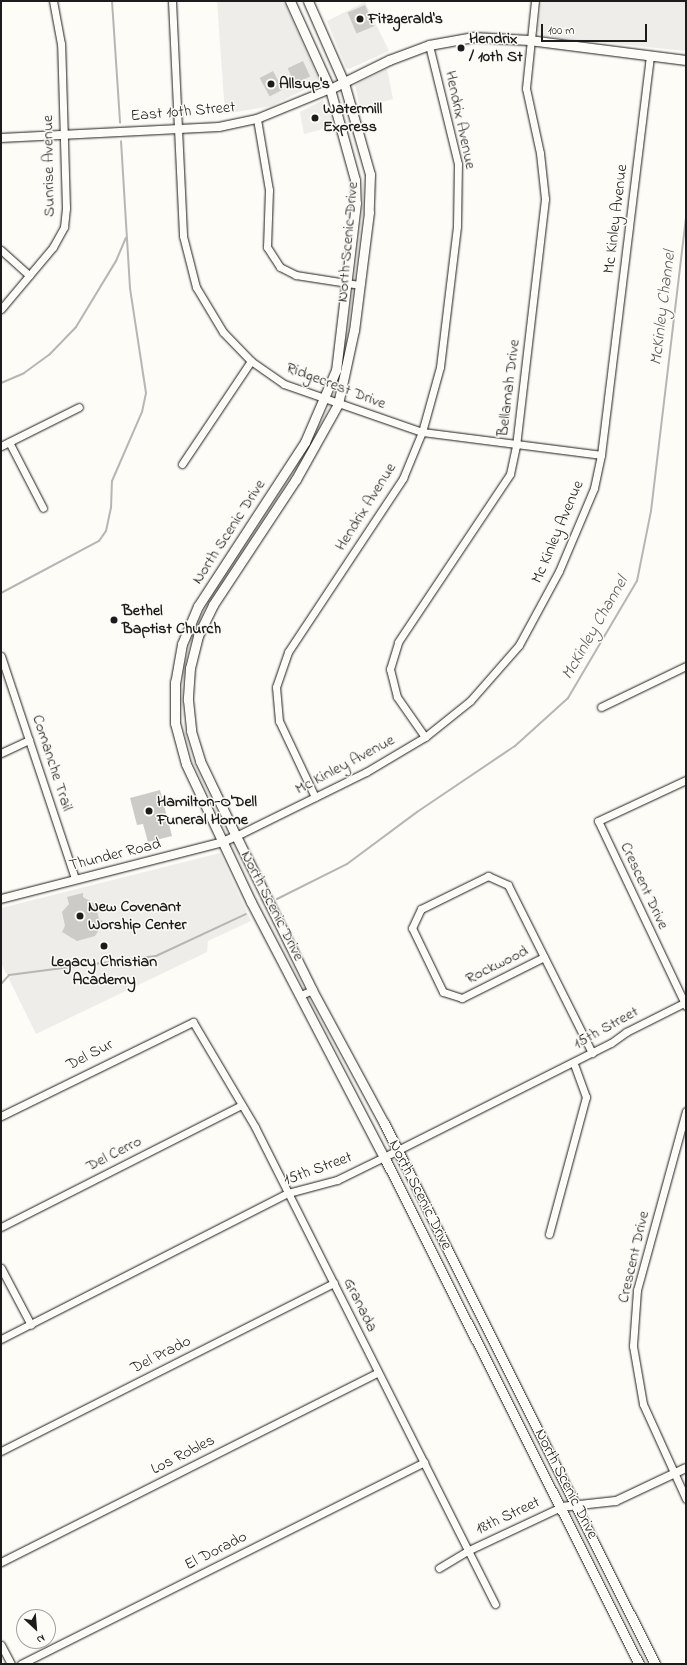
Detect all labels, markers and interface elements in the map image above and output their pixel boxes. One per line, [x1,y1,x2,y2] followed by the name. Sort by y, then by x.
[368,9,443,29] place label: Fitzgerald's
[355,14,365,24] marker: Fitzgerald's
[543,16,649,42] scale bar
[548,22,575,40] text: 100 m
[469,29,523,67] place label: Hendrix / 10th St
[456,43,466,53] marker: Hendrix / 10th St
[440,69,480,171] street label: Hendrix Avenue
[279,74,330,94] place label: Allsup's
[266,79,276,89] marker: Allsup's
[130,98,236,126] street label: East 10th Street
[323,99,382,137] place label: Watermill Express
[310,113,320,123] marker: Watermill Express
[39,115,59,217] street label: Sunrise Avenue
[600,163,632,275] street label: Mc Kinley Avenue
[333,181,363,303] street label: North Scenic Drive
[646,249,680,367] water label: McKinley Channel
[493,338,525,438] street label: Bellamah Drive
[283,358,389,414] street label: Ridgecrest Drive
[331,459,401,555] street label: Hendrix Avenue
[188,476,270,588] street label: North Scenic Drive
[528,478,588,586] street label: Mc Kinley Avenue
[557,573,633,683] water label: McKinley Channel
[122,601,221,639] place label: Bethel Baptist Church
[109,615,119,625] marker: Bethel Baptist Church
[27,712,77,814] street label: Comanche Trail
[292,731,398,799] street label: Mc Kinley Avenue
[157,792,257,830] place label: Hamilton-O'Dell Funeral Home
[144,806,154,816] marker: Hamilton-O'Dell Funeral Home
[67,834,163,876] street label: Thunder Road
[615,839,673,933] street label: Crescent Drive
[236,848,308,964] street label: North Scenic Drive
[88,897,186,935] place label: New Covenant Worship Center
[75,911,85,921] marker: New Covenant Worship Center
[99,941,109,951] marker: Legacy Christian Academy
[463,942,531,988] street label: Rockwood
[51,952,157,990] place label: Legacy Christian Academy
[570,1002,642,1054] street label: 15th Street
[63,1035,117,1075] street label: Del Sur
[83,1132,145,1176] street label: Del Cerro
[384,1137,456,1253] street label: North Scenic Drive
[281,1148,355,1190] street label: 15th Street
[614,1209,654,1305] street label: Crescent Drive
[339,1275,381,1335] street label: Granada
[128,1332,194,1378] street label: Del Prado
[530,1426,602,1542] street label: North Scenic Drive
[148,1431,218,1479] street label: Los Robles
[473,1493,543,1539] street label: 18th Street
[182,1527,250,1575] street label: El Dorado
[16,1609,56,1649] north arrow
[34,1630,48,1648] text: N

